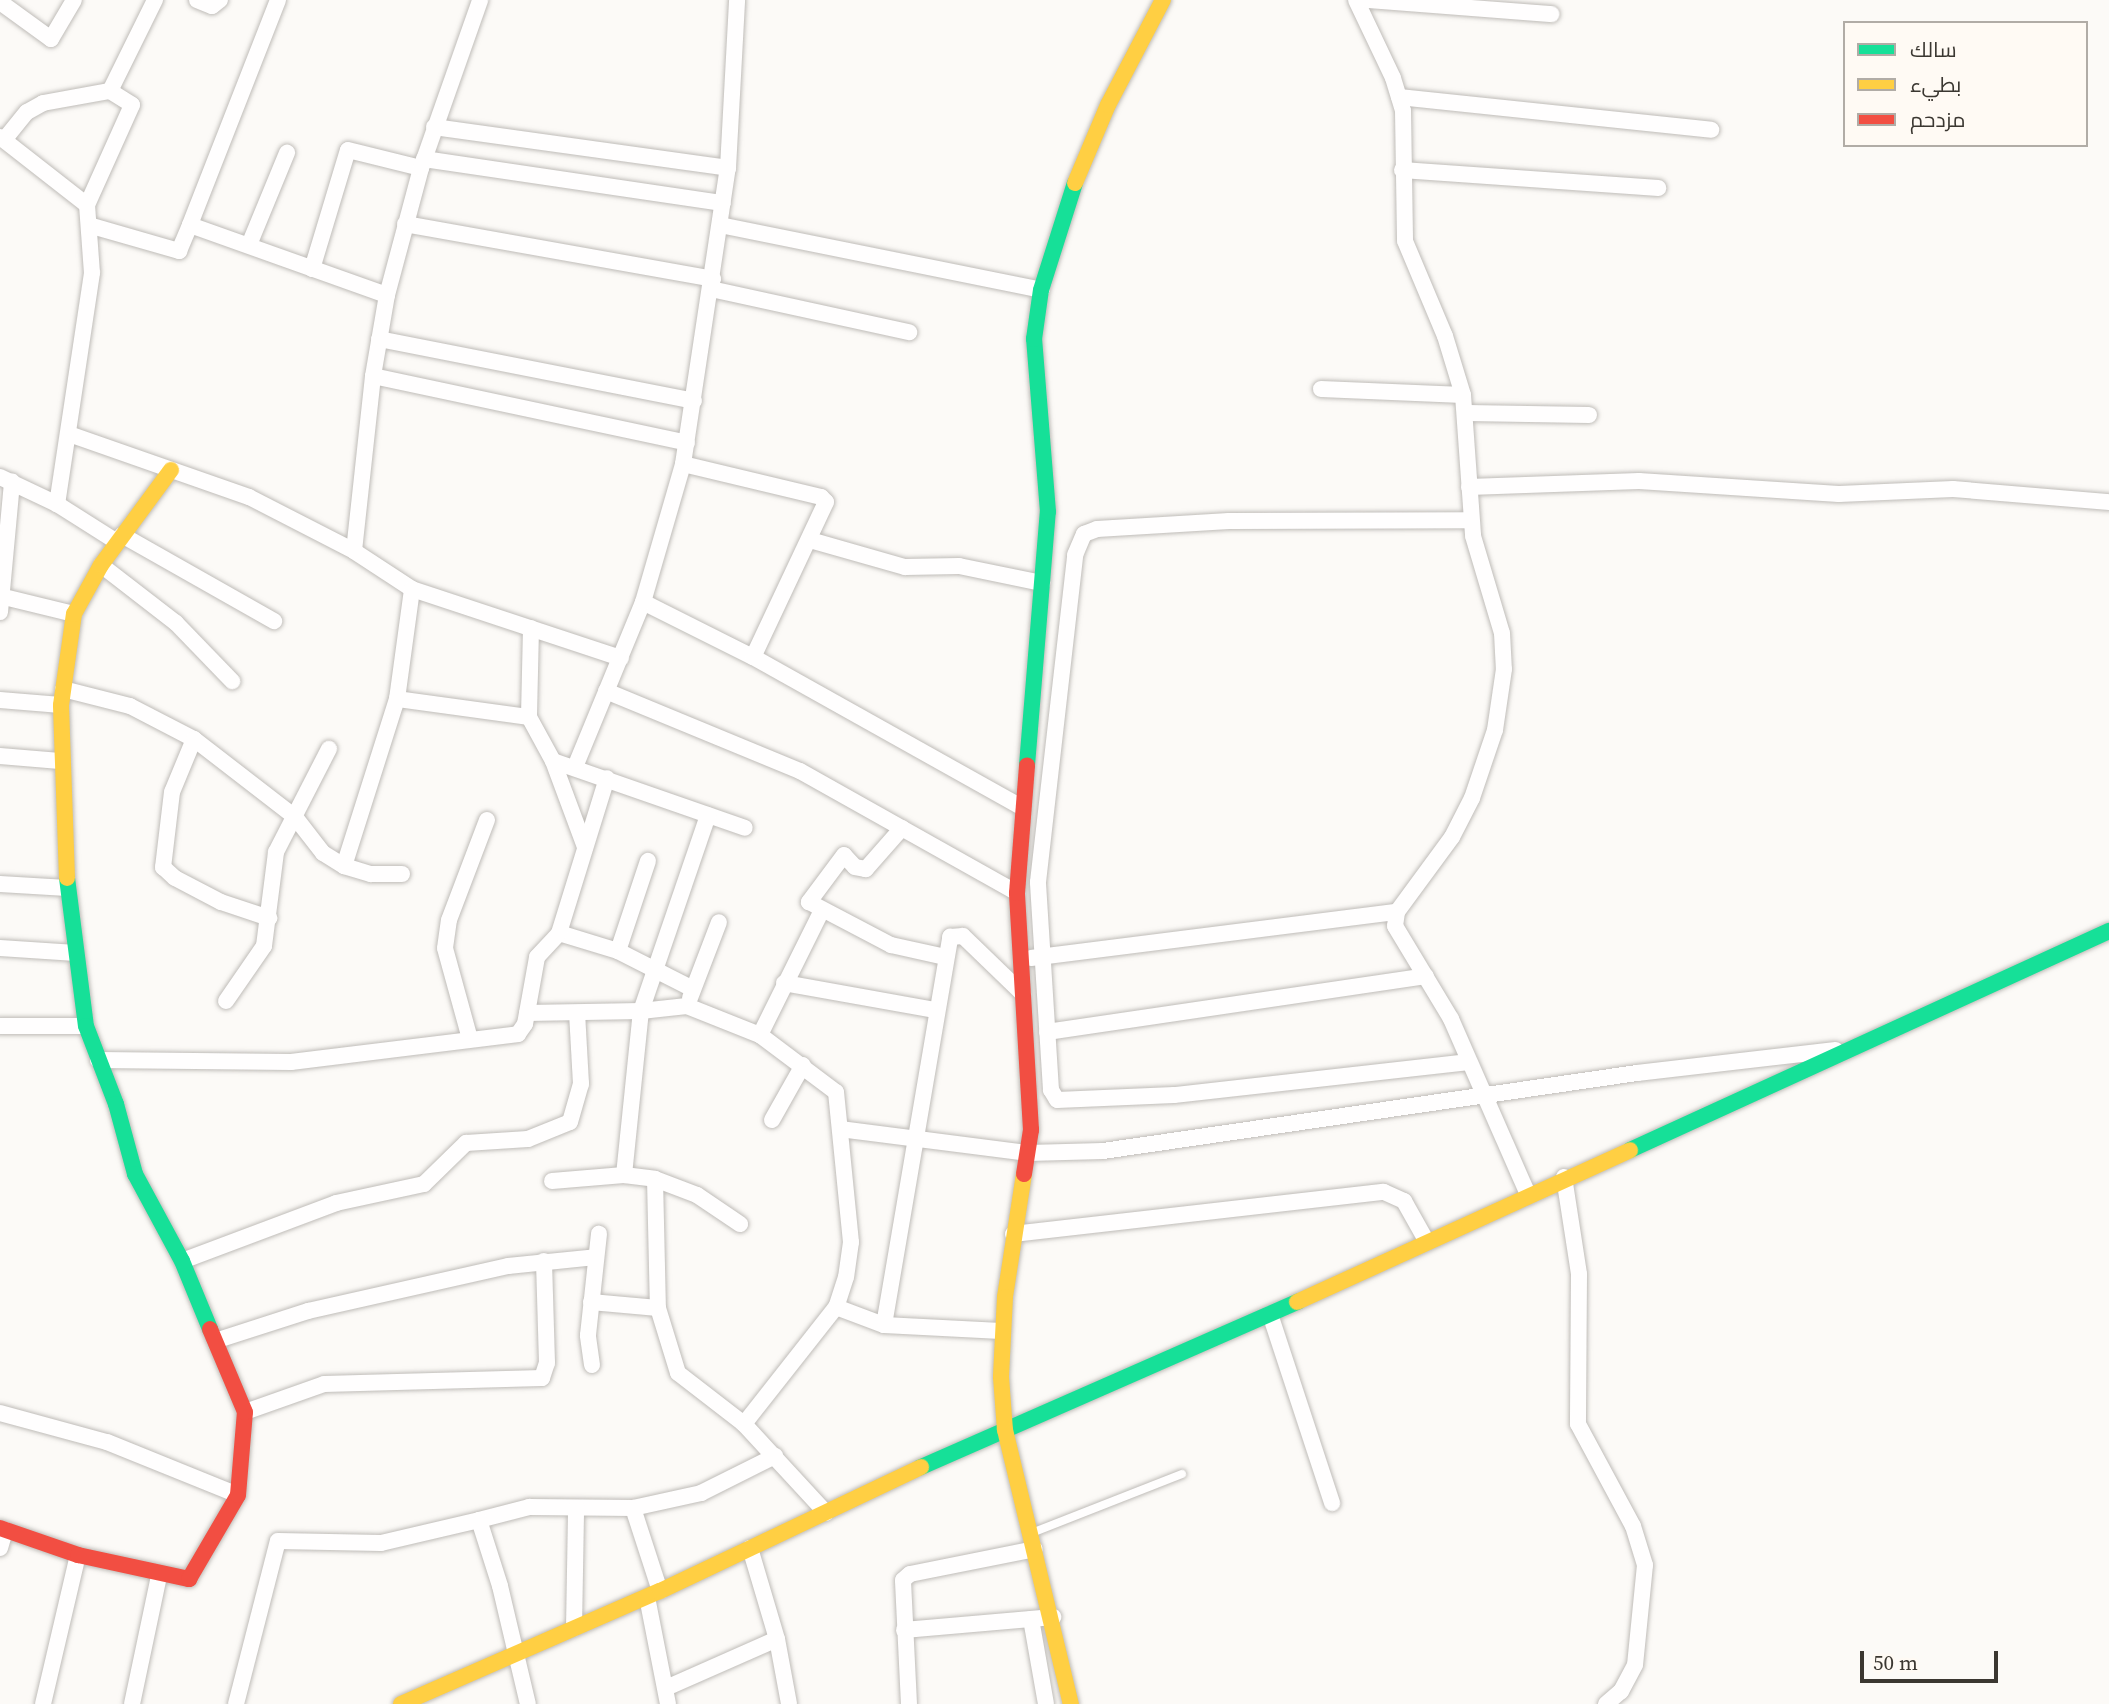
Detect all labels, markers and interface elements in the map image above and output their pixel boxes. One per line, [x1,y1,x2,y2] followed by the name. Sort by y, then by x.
[1843,21,2088,147] legend
[1910,35,1957,64] text: سالك
[1910,70,1961,99] text: بطيء
[1910,105,1965,134] text: مزدحم
[1864,1638,2002,1682] scale bar
[1873,1648,1918,1677] text: 50 m

